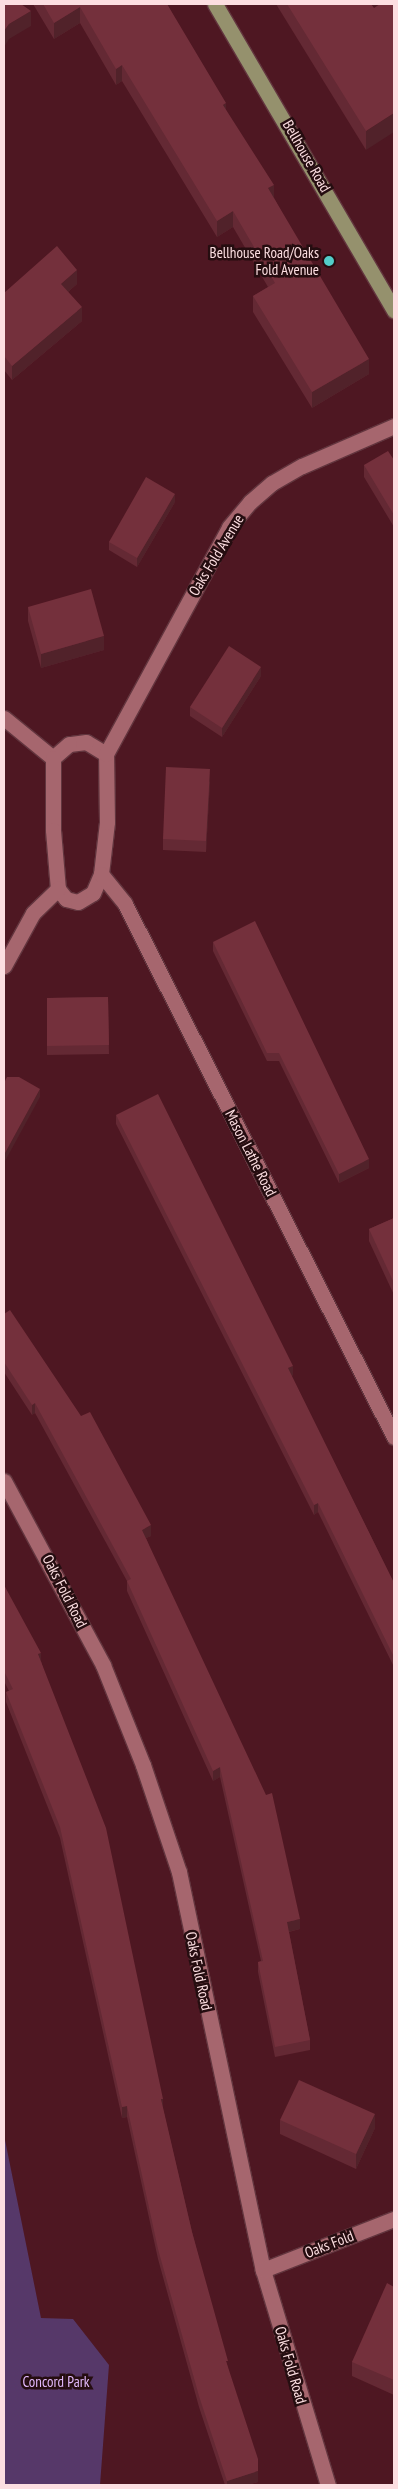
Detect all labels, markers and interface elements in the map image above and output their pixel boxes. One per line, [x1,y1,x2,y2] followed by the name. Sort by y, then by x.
[279,117,335,195] street label: Bellhouse Road
[210,243,319,278] place label: Bellhouse Road/Oaks Fold Avenue
[323,255,335,267] marker: Bellhouse Road/Oaks Fold Avenue
[185,511,247,599] street label: Oaks Fold Avenue
[222,1107,280,1199] street label: Mason Lathe Road
[39,1551,91,1631] street label: Oaks Fold Road
[182,1930,216,2012] street label: Oaks Fold Road
[302,2226,356,2262] street label: Oaks Fold
[271,2324,311,2406] street label: Oaks Fold Road
[22,2373,90,2391] park label: Concord Park

